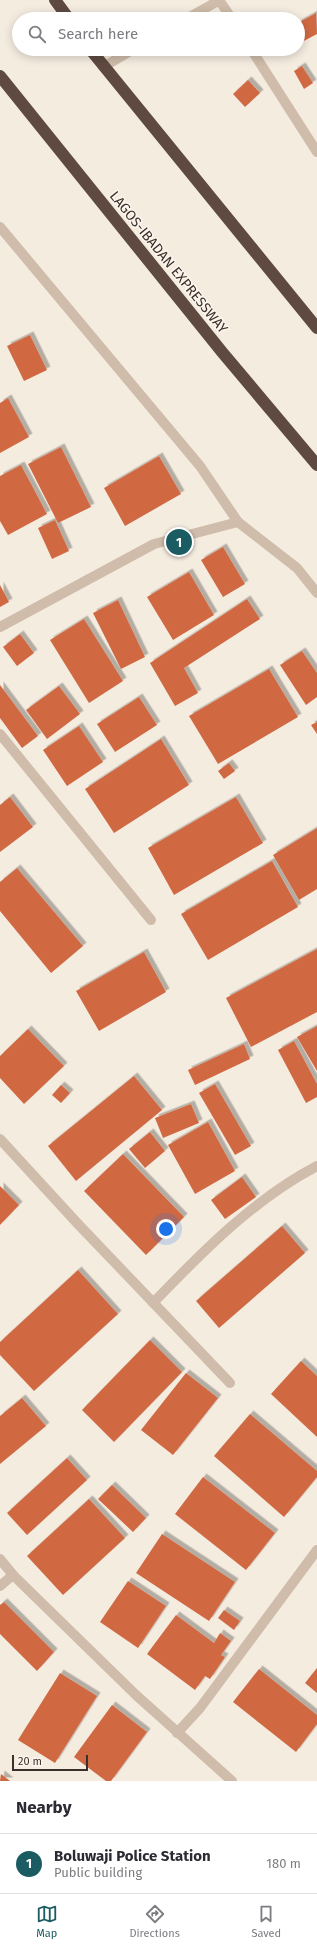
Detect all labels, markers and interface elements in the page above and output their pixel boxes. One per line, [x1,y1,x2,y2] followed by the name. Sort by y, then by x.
[12,12,305,56] search box
[26,23,48,45] icon: search
[58,25,138,43] text: Search here
[106,188,231,337] street label: LAGOS-IBADAN EXPRESSWAY
[166,527,192,557] pin: 1
[156,1219,176,1239] your location
[12,1753,88,1772] scale bar
[18,1755,42,1768] text: 20 m
[16,1797,71,1818] text: Nearby
[54,1847,211,1865] text: Boluwaji Police Station
[26,1856,32,1871] text: 1
[266,1856,301,1871] text: 180 m
[54,1865,142,1880] text: Public building
[36,1903,58,1940] tab: Map
[129,1903,180,1940] tab: Directions
[251,1903,281,1940] tab: Saved

